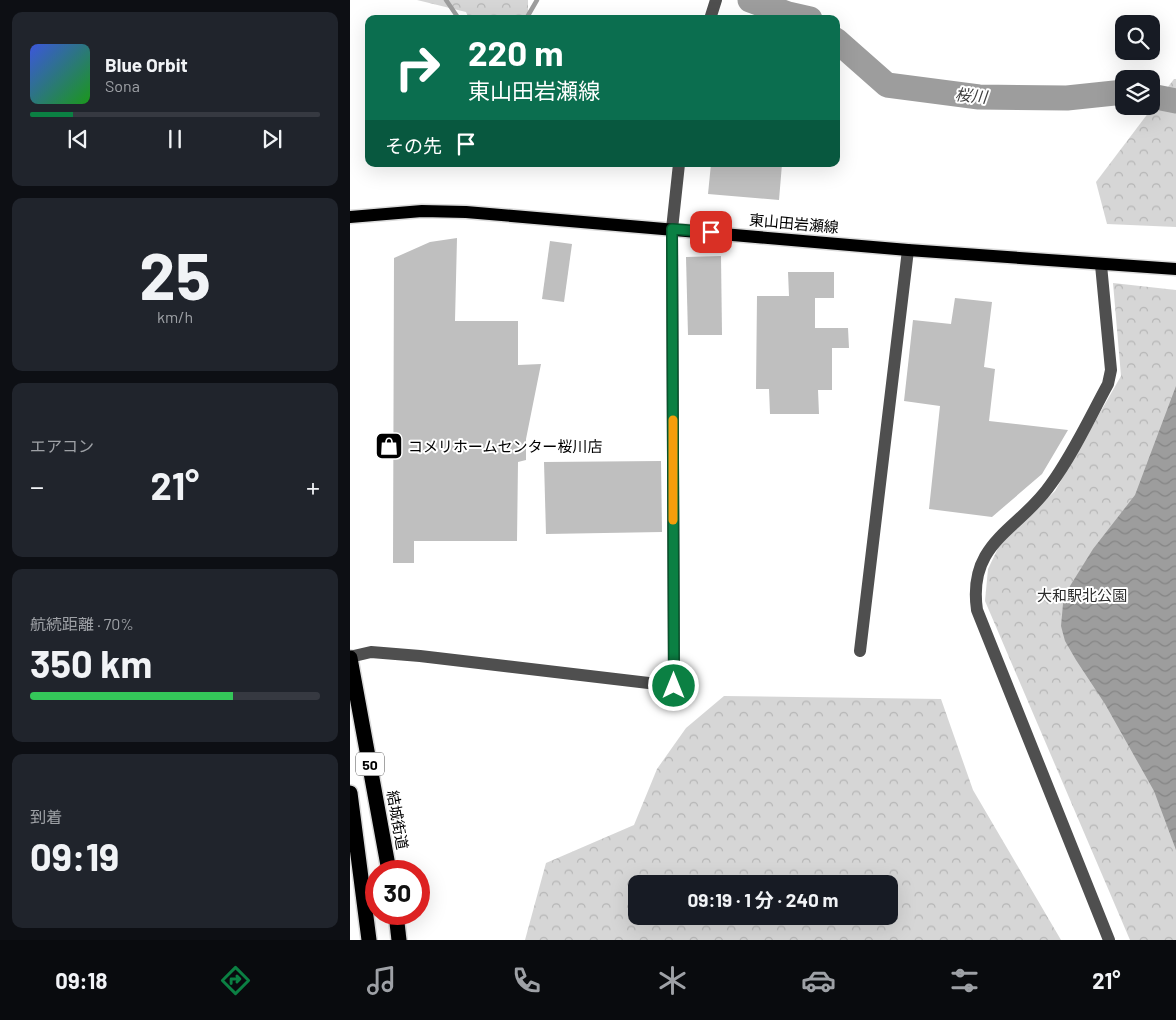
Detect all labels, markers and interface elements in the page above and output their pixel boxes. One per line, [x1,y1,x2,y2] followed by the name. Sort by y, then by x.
[1115,15,1160,115] map controls
[1115,15,1160,60] button: search
[468,31,563,73] text: 220 m
[385,35,450,100] icon: right
[105,53,188,76] text: Blue Orbit
[1115,70,1160,115] button: layers
[105,76,140,95] text: Sona
[468,77,600,103] text: 東山田岩瀬線
[954,84,990,106] water label: 桜川
[64,125,92,153] icon: previous
[161,125,189,153] icon: pause
[258,125,286,153] icon: next
[452,130,480,158] icon: arrive
[385,134,442,157] text: その先
[748,210,840,236] street label: 東山田岩瀬線
[690,211,732,253] pin
[697,218,725,246] icon: arrive
[139,235,211,313] text: 25
[157,307,193,326] text: km/h
[374,431,404,461] shop icon: コメリホームセンター桜川店
[30,436,94,455] text: エアコン
[408,437,603,455] place label: コメリホームセンター桜川店
[151,462,199,508] text: 21°
[30,469,44,503] text: −
[306,469,320,503] text: +
[1037,586,1127,604] park label: 大和駅北公園
[30,614,134,633] text: 航続距離 · 70%
[30,640,152,686] text: 350 km
[647,659,699,711] position arrow
[356,752,384,776] road number: 50
[384,789,412,851] street label: 結城街道
[30,807,62,826] text: 到着
[30,833,119,879] text: 09:19
[365,860,430,925] speed limit sign: 30
[688,888,838,911] text: 09:19 · 1 分 · 240 m
[218,963,253,998] icon: directions
[364,963,399,998] icon: music
[509,963,544,998] icon: phone
[655,963,690,998] icon: climate
[801,963,836,998] icon: car
[947,963,982,998] icon: filters
[55,967,107,993] text: 09:18
[1092,967,1121,993] text: 21°

